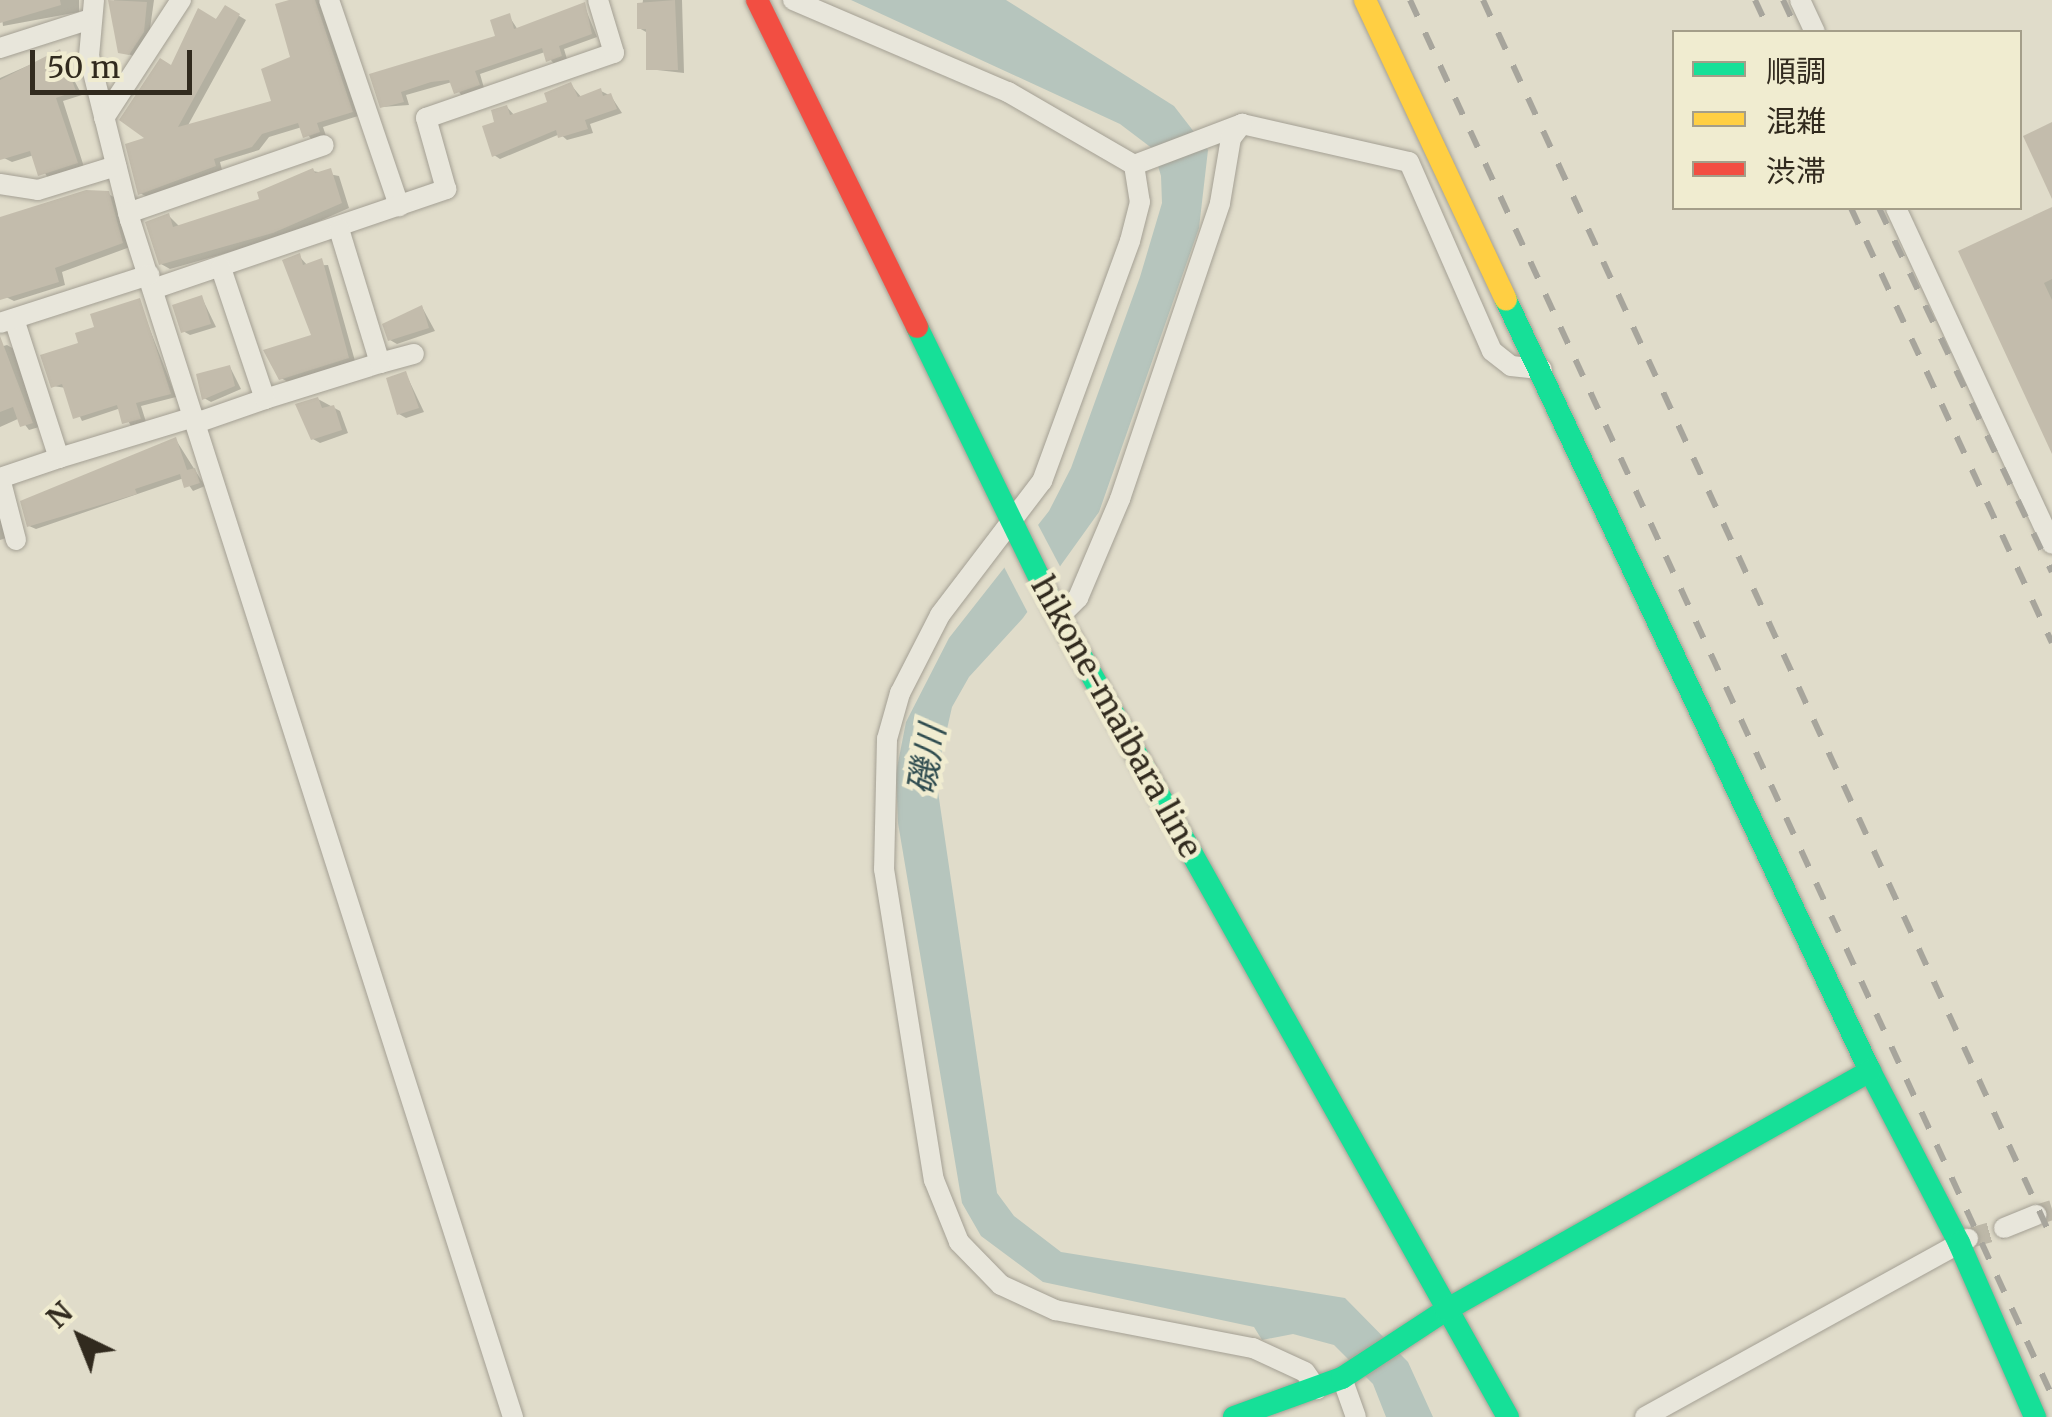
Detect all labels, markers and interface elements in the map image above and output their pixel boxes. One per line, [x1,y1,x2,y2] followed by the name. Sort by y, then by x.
[35,30,198,92] scale bar
[1672,30,2022,210] legend
[47,48,120,86] text: 50 m
[1766,52,1826,90] text: 順調
[1766,102,1826,140] text: 混雑
[1766,152,1826,190] text: 渋滞
[1023,570,1209,864] street label: hikone-maibara line
[900,722,954,798] water label: 磯川
[30,1287,130,1387] north arrow
[39,1294,80,1336] text: N

